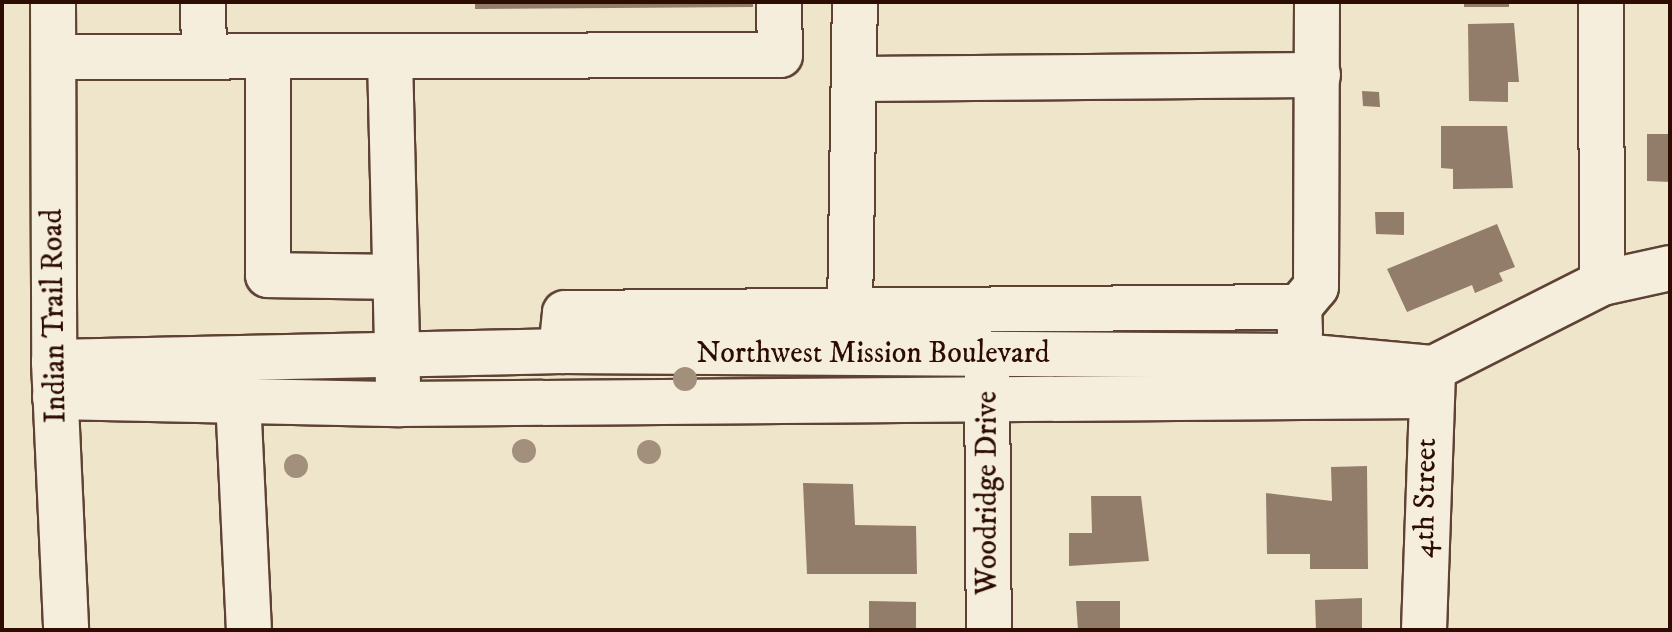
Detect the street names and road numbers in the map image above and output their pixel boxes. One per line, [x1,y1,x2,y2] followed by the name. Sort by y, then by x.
[35,209,75,423] street label: Indian Trail Road
[696,336,1050,372] street label: Northwest Mission Boulevard
[970,391,1006,595] street label: Woodridge Drive
[1407,438,1445,558] street label: 4th Street

